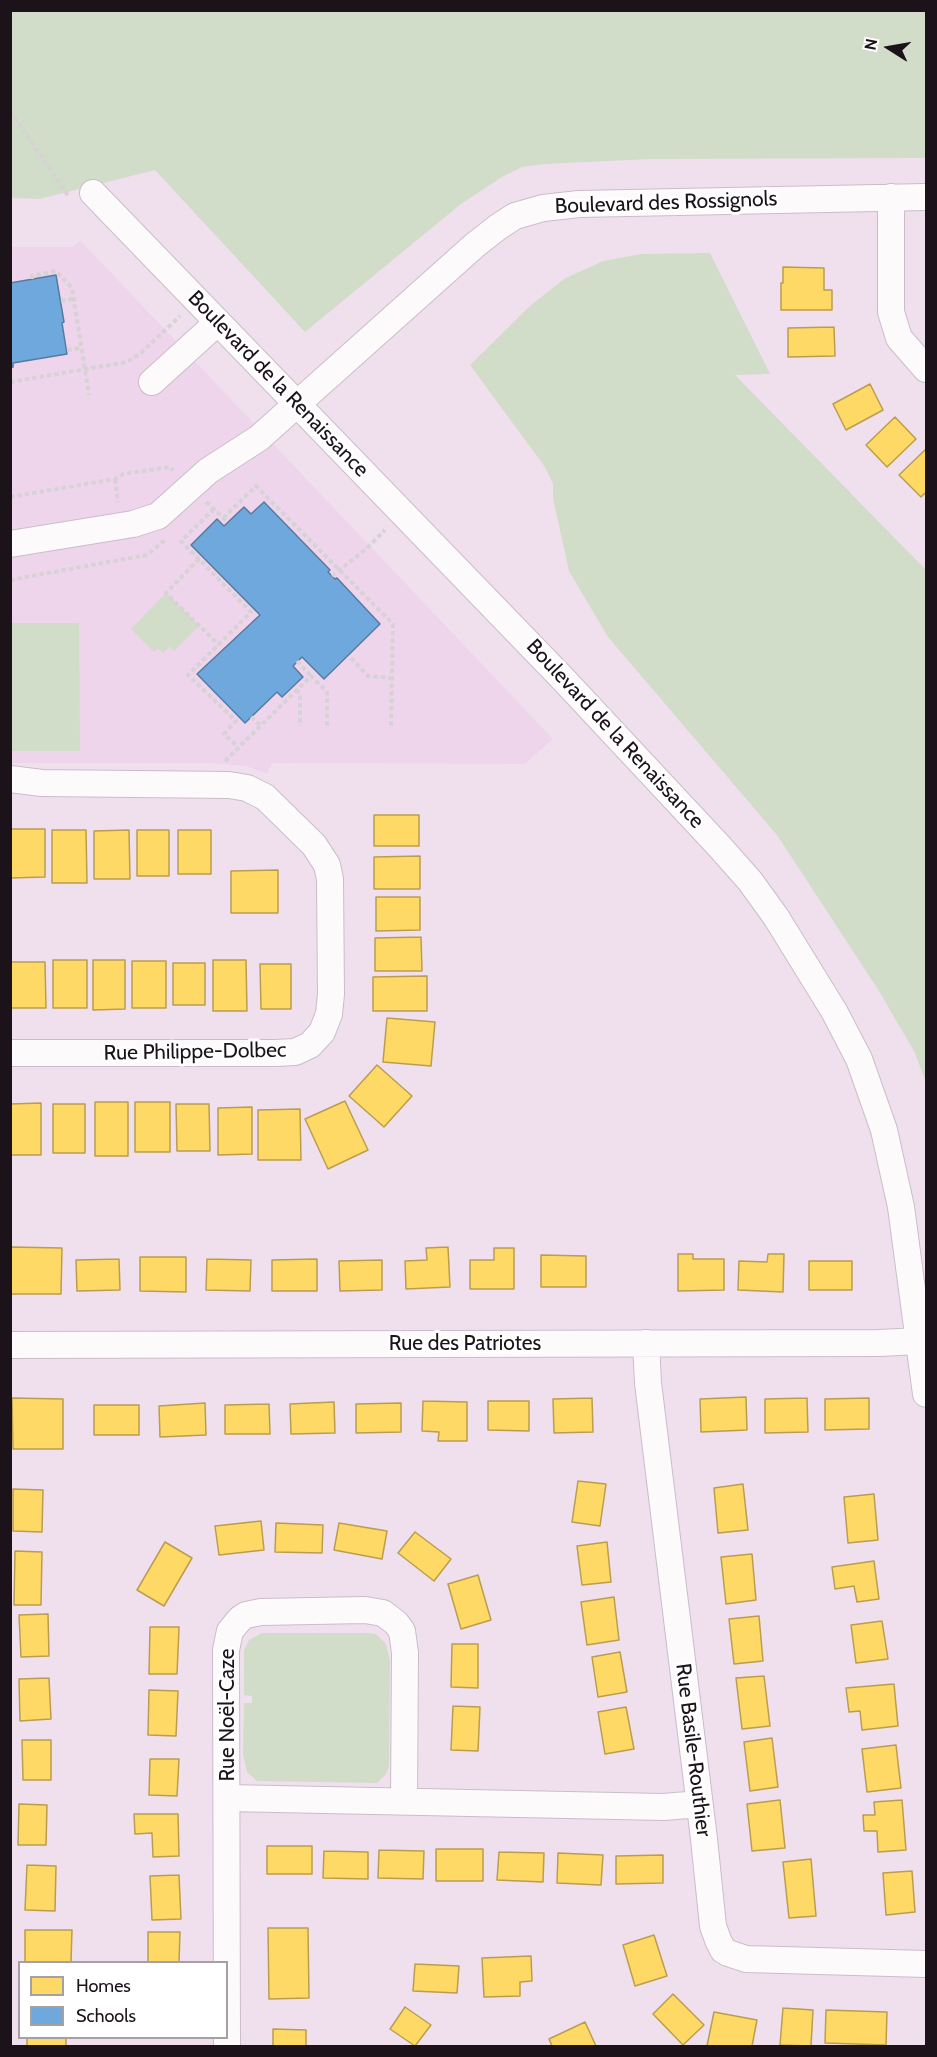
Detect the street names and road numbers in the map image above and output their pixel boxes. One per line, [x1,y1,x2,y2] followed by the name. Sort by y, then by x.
[554,187,778,219] street label: Boulevard des Rossignols
[182,286,374,482] street label: Boulevard de la Renaissance
[521,634,709,834] street label: Boulevard de la Renaissance
[103,1038,287,1066] street label: Rue Philippe-Dolbec
[389,1331,541,1357] street label: Rue des Patriotes
[215,1649,241,1781] street label: Rue Noël-Caze
[670,1662,716,1838] street label: Rue Basile-Routhier

